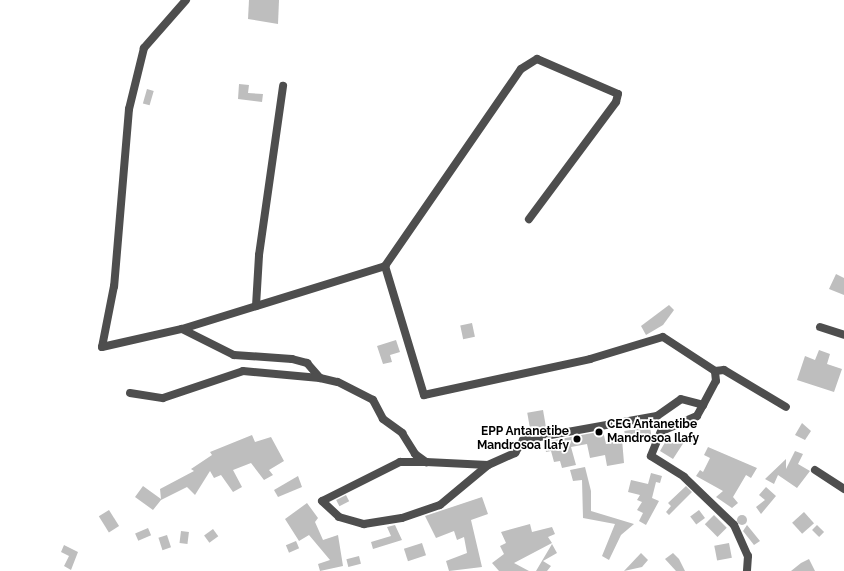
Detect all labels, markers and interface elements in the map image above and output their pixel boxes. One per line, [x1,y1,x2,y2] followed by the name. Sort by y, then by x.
[607,418,699,446] place label: CEG Antanetibe Mandrosoa Ilafy
[477,425,569,453] place label: EPP Antanetibe Mandrosoa Ilafy
[594,427,604,437] marker: CEG Antanetibe Mandrosoa Ilafy
[572,434,582,444] marker: EPP Antanetibe Mandrosoa Ilafy

